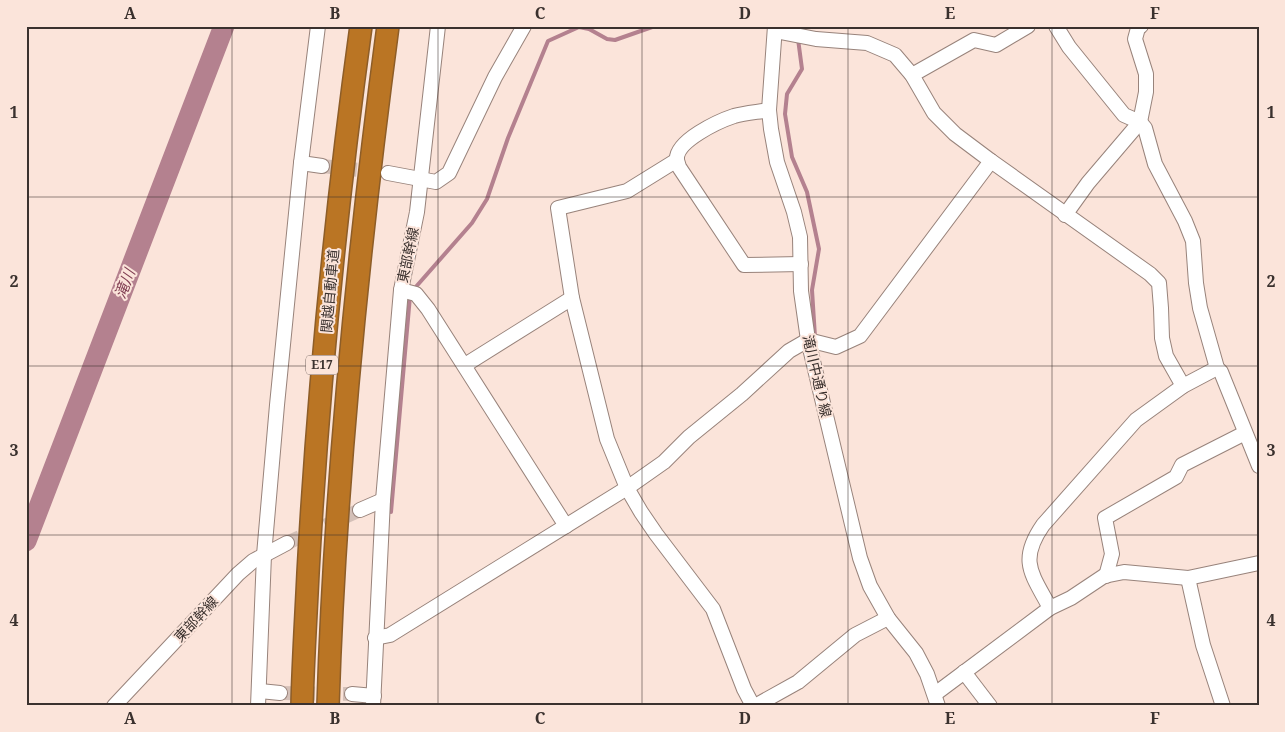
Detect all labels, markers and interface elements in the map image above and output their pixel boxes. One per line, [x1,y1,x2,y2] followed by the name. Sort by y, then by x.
[124,2,137,24] text: A
[330,2,341,24] text: B
[535,2,546,24] text: C
[739,2,751,24] text: D
[945,2,955,24] text: E
[1150,2,1160,24] text: F
[9,101,19,123] text: 1
[1266,101,1276,123] text: 1
[392,226,423,284] street label: 東部幹線
[316,248,343,334] street label: 関越自動車道
[109,264,139,301] water label: 滝川
[9,270,19,292] text: 2
[1266,270,1276,292] text: 2
[799,333,836,419] street label: 滝川中通り線
[306,356,338,374] road number: E17
[9,439,19,461] text: 3
[1266,439,1276,461] text: 3
[170,592,222,646] street label: 東部幹線
[9,609,19,631] text: 4
[1266,609,1276,631] text: 4
[124,707,137,729] text: A
[330,707,341,729] text: B
[535,707,546,729] text: C
[739,707,751,729] text: D
[945,707,955,729] text: E
[1150,707,1160,729] text: F

